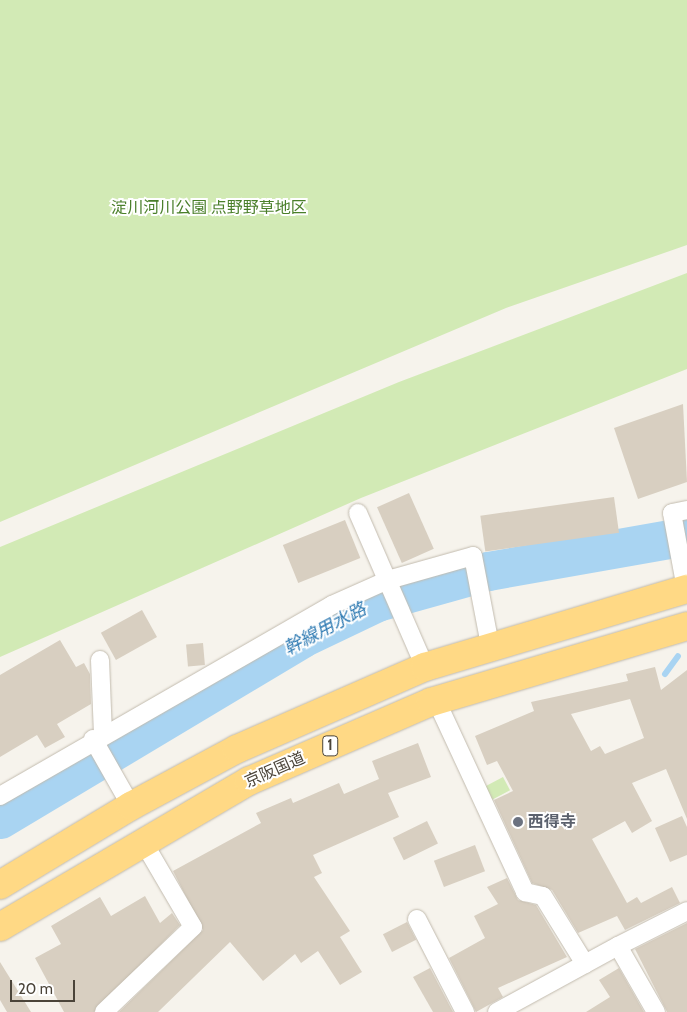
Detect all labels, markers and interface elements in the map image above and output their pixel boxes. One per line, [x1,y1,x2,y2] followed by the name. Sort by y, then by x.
[111,198,307,218] park label: 淀川河川公園 点野野草地区
[280,598,370,660] water label: 幹線用水路
[321,734,339,758] road number: 1
[242,748,308,792] street label: 京阪国道
[528,812,576,832] place label: 西得寺
[512,816,524,828] marker: 西得寺
[12,970,78,1002] scale bar
[18,980,53,998] text: 20 m

